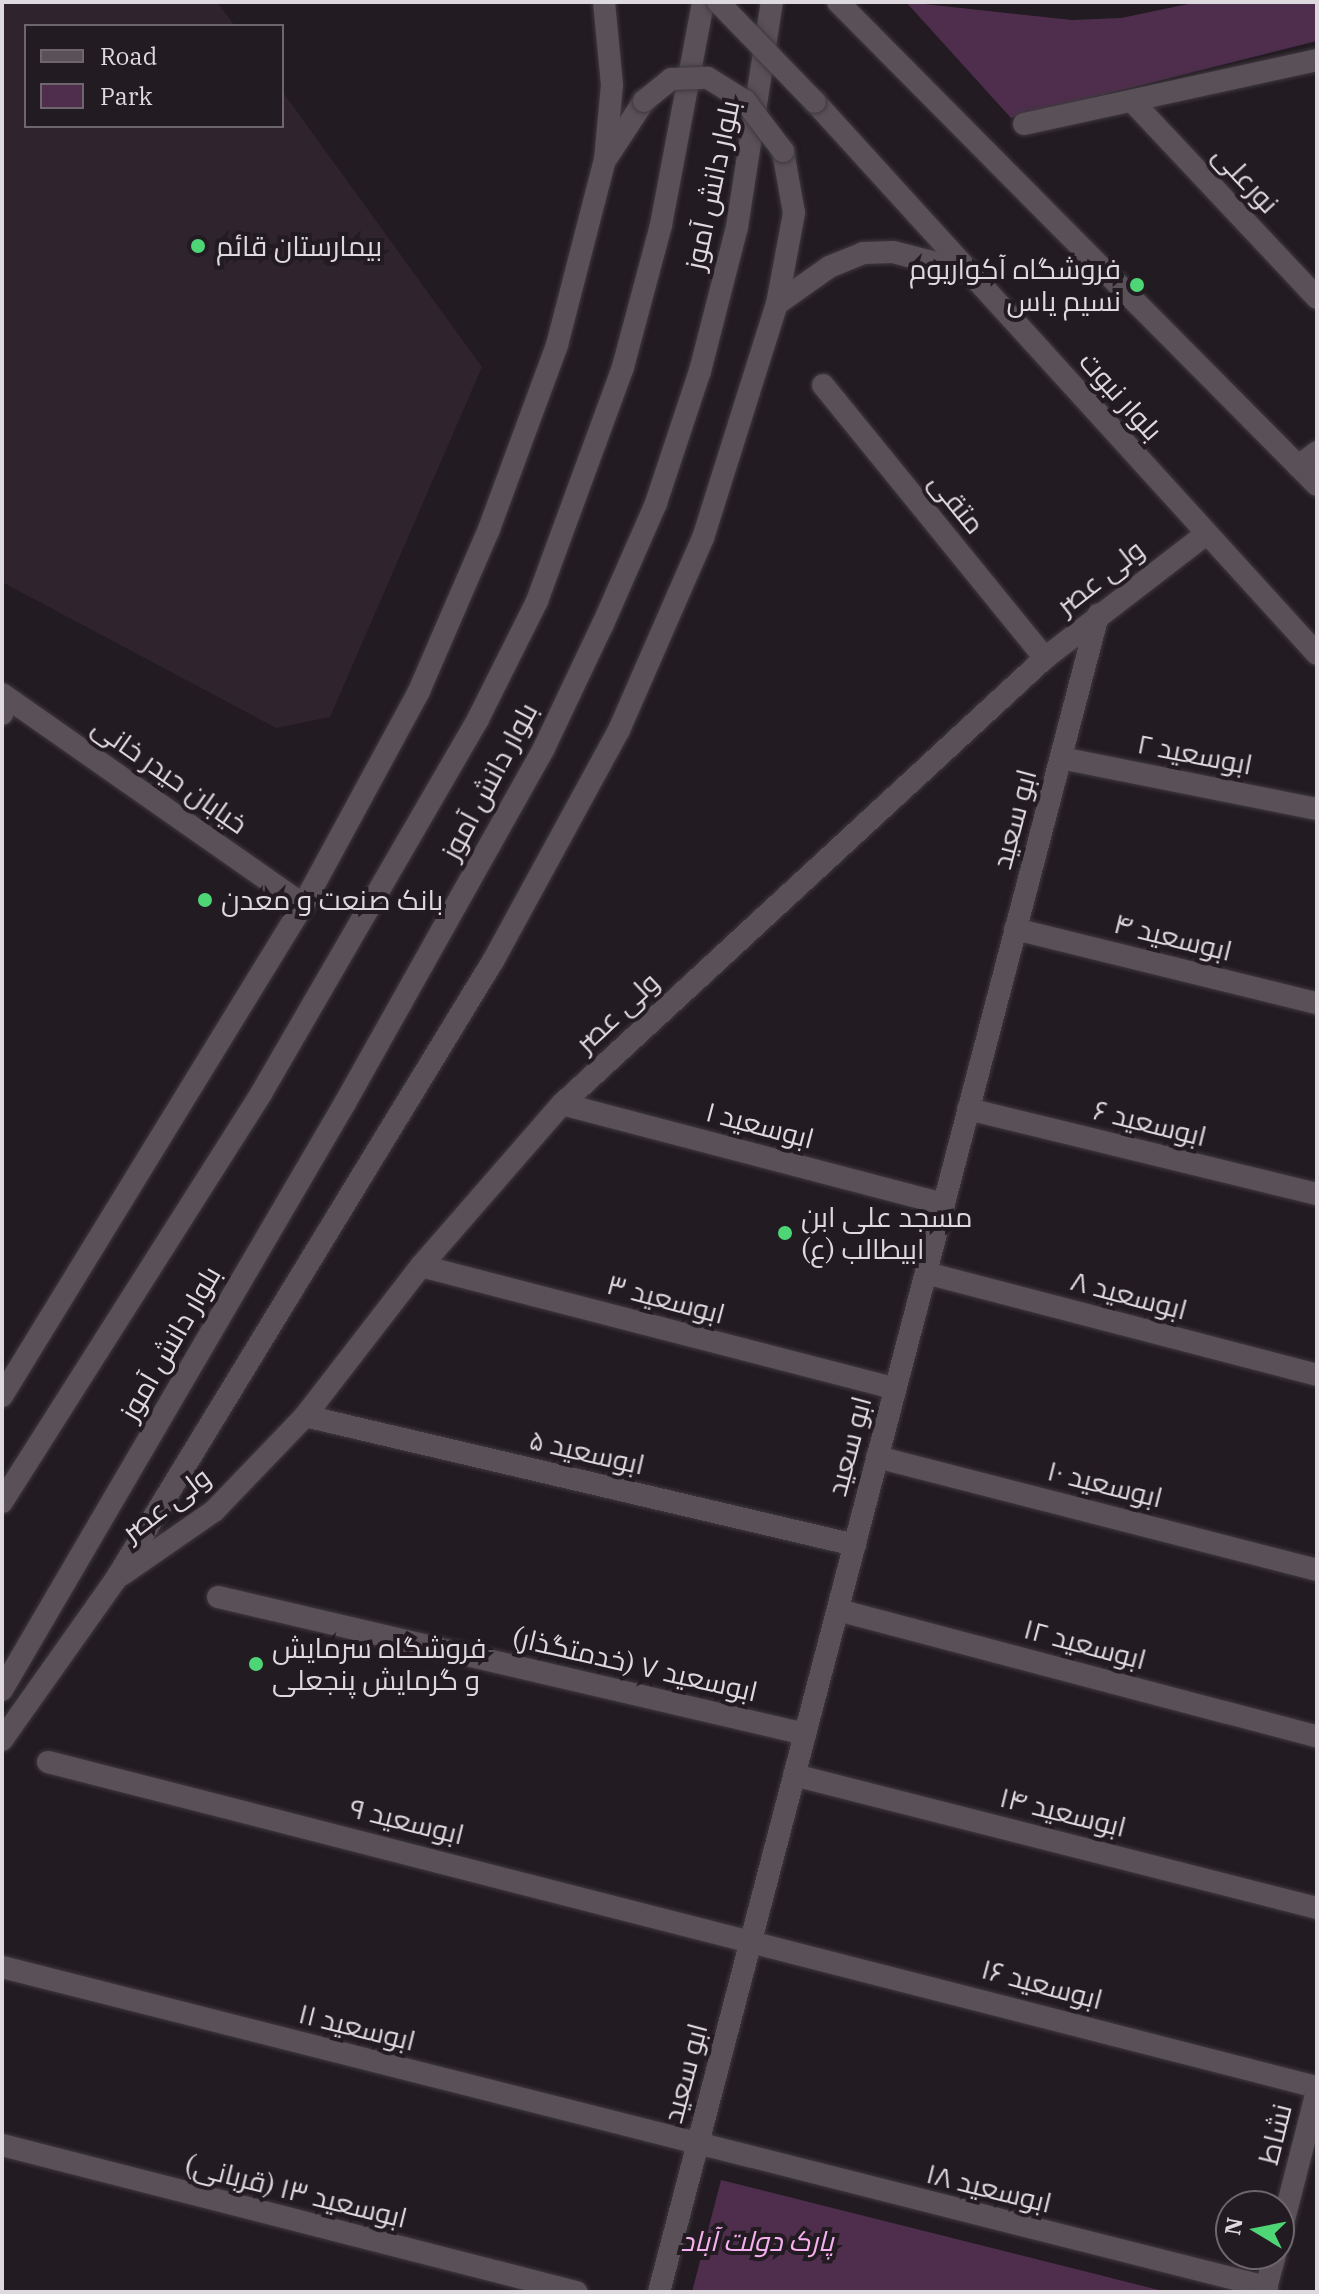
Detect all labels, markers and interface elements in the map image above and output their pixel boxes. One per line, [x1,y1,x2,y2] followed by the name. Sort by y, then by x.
[24,24,284,128] legend
[100,40,157,72] text: Road
[100,80,152,112] text: Park
[678,97,746,273] street label: بلوار دانش آموز
[1206,138,1286,220] street label: نورعلی
[216,229,382,263] place label: بیمارستان قائم
[187,235,209,257] marker: بیمارستان قائم
[909,252,1121,318] place label: فروشگاه آکواریوم نسیم یاس
[1128,276,1146,294] marker: فروشگاه آکواریوم نسیم یاس
[1072,345,1170,447] street label: بلوار نبوت
[922,466,992,540] street label: متقی
[1049,532,1151,622] street label: ولی عصر
[434,697,544,865] street label: بلوار دانش آموز
[86,709,254,841] street label: خیابان حیدر خانی
[1135,726,1255,782] street label: ابوسعید ۲
[985,765,1043,873] street label: ابو سعید
[221,883,443,917] place label: بانک صنعت و معدن
[196,891,214,909] marker: بانک صنعت و معدن
[1110,906,1236,968] street label: ابوسعید ۴
[568,965,666,1059] street label: ولی عصر
[1090,1093,1210,1153] street label: ابوسعید ۶
[702,1094,818,1156] street label: ابوسعید ۱
[801,1200,972,1266] place label: مسجد علی ابن ابیطالب (ع)
[776,1224,794,1242] marker: مسجد علی ابن ابیطالب (ع)
[112,1260,228,1426] street label: بلوار دانش آموز
[1067,1263,1191,1327] street label: ابوسعید ۸
[603,1267,729,1331] street label: ابوسعید ۳
[820,1392,878,1500] street label: ابو سعید
[526,1422,648,1482] street label: ابوسعید ۵
[1044,1453,1166,1515] street label: ابوسعید ۱۰
[115,1460,217,1548] street label: ولی عصر
[1020,1612,1150,1676] street label: ابوسعید ۱۲
[509,1619,761,1709] street label: ابوسعید ۷ (خدمتگذار)
[272,1631,486,1697] place label: فروشگاه سرمایش و گرمایش پنجعلی
[247,1655,265,1673] marker: فروشگاه سرمایش و گرمایش پنجعلی
[996,1780,1130,1844] street label: ابوسعید ۱۴
[346,1791,468,1851] street label: ابوسعید ۹
[978,1952,1106,2016] street label: ابوسعید ۱۶
[295,1996,419,2058] street label: ابوسعید ۱۱
[656,2019,714,2127] street label: ابو سعید
[1251,2100,1299,2168] street label: نشاط
[181,2147,411,2235] street label: ابوسعید ۱۳ (قربانی)
[923,2156,1055,2220] street label: ابوسعید ۱۸
[1215,2190,1295,2270] north arrow
[1217,2215,1249,2237] text: N
[680,2224,834,2258] park label: پارک دولت آباد

